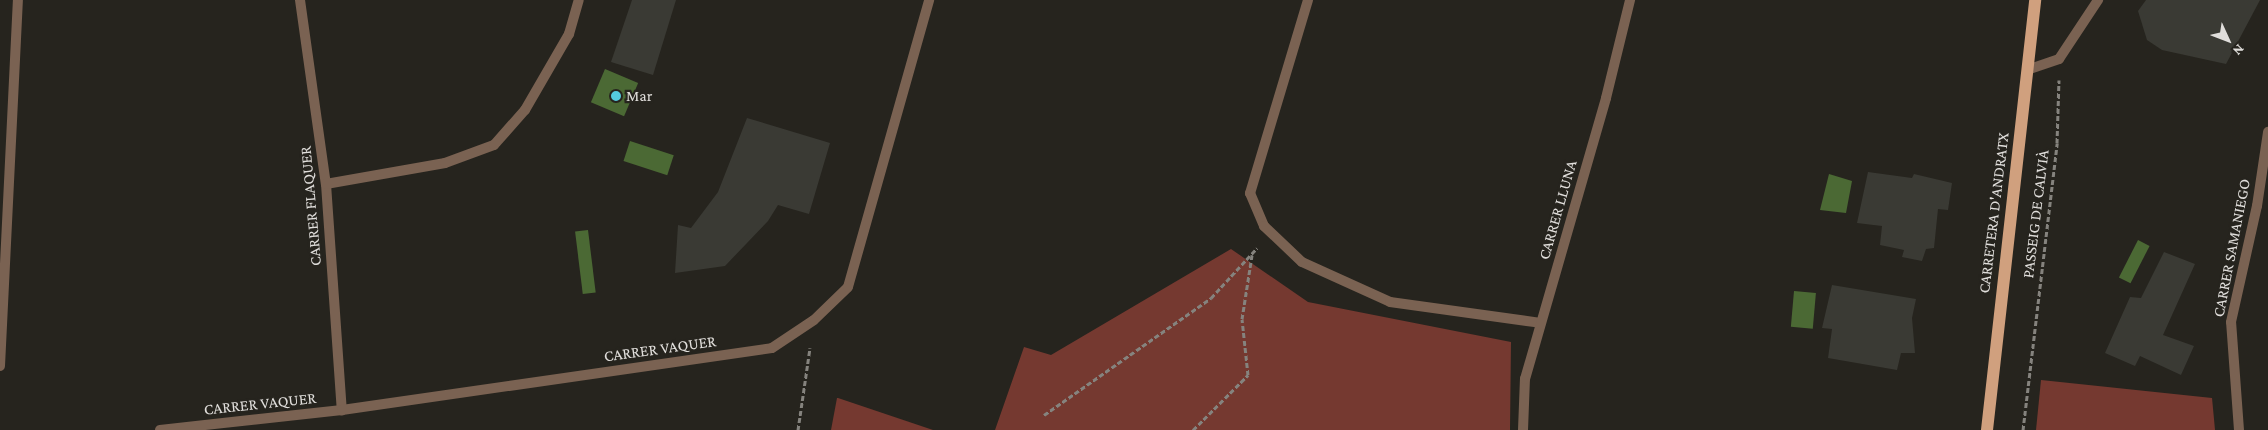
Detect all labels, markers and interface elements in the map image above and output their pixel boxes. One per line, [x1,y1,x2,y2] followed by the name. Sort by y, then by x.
[2203,15,2253,65] north arrow
[2230,41,2248,59] text: N
[626,86,652,106] place label: Mar
[610,90,622,102] marker: Mar
[1975,132,2013,294] street label: CARRETERA D'ANDRATX
[296,145,326,267] street label: CARRER FLAQUER
[2019,149,2053,279] street label: PASSEIG DE CALVIÀ
[1535,158,1581,262] street label: CARRER LLUNA
[2209,177,2255,319] street label: CARRER SAMANIEGO
[603,332,717,366] street label: CARRER VAQUER
[203,389,317,419] street label: CARRER VAQUER

